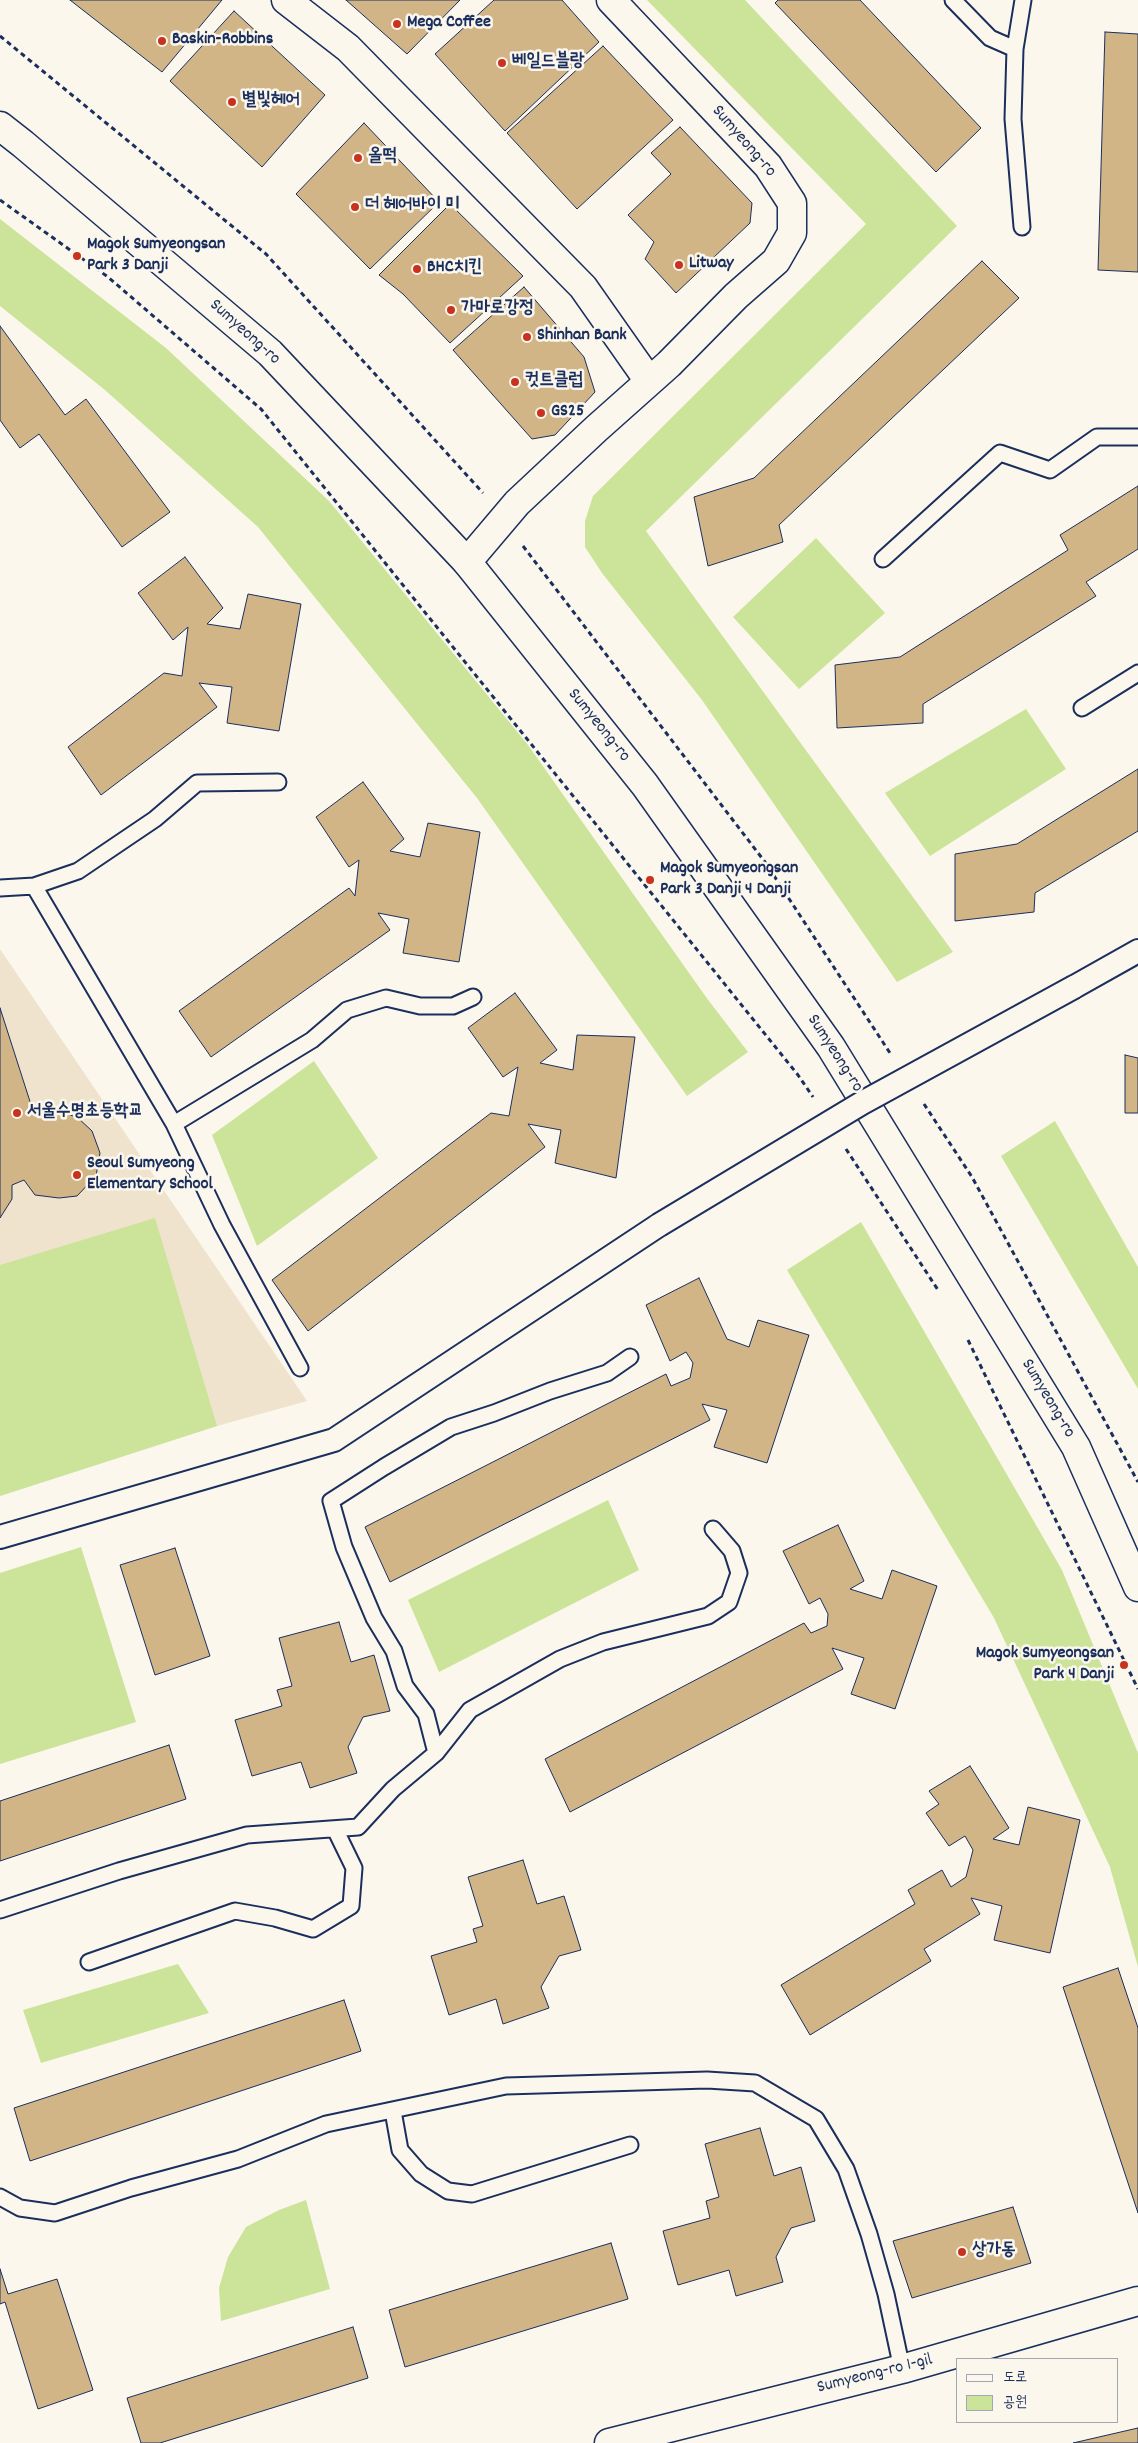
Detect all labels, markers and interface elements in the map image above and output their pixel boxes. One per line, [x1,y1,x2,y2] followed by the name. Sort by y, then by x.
[407,13,491,35] place label: Mega Coffee
[391,18,403,30] marker: Mega Coffee
[172,30,273,52] place label: Baskin-Robbins
[156,35,168,47] marker: Baskin-Robbins
[512,52,584,74] place label: 베일드블랑
[496,57,508,69] marker: 베일드블랑
[242,91,300,113] place label: 별빛헤어
[226,96,238,108] marker: 별빛헤어
[706,102,780,182] street label: Sumyeong-ro
[368,147,397,169] place label: 올떡
[352,152,364,164] marker: 올떡
[365,196,460,218] place label: 더 헤어바이 미
[349,201,361,213] marker: 더 헤어바이 미
[87,235,225,278] place label: Magok Sumyeongsan Park 3 Danji
[71,250,83,262] marker: Magok Sumyeongsan Park 3 Danji
[689,254,734,276] place label: Litway
[427,258,483,280] place label: BHC치킨
[673,259,685,271] marker: Litway
[411,263,423,275] marker: BHC치킨
[204,295,284,371] street label: Sumyeong-ro
[461,299,533,321] place label: 가마로강정
[445,304,457,316] marker: 가마로강정
[537,326,627,348] place label: Shinhan Bank
[521,331,533,343] marker: Shinhan Bank
[525,371,583,393] place label: 컷트클럽
[509,376,521,388] marker: 컷트클럽
[551,402,584,424] place label: GS25
[535,407,547,419] marker: GS25
[562,685,634,767] street label: Sumyeong-ro
[660,859,798,902] place label: Magok Sumyeongsan Park 3 Danji 4 Danji
[644,874,656,886] marker: Magok Sumyeongsan Park 3 Danji 4 Danji
[801,1011,867,1097] street label: Sumyeong-ro
[27,1102,143,1124] place label: 서울수명초등학교
[11,1107,23,1119] marker: 서울수명초등학교
[87,1154,213,1196] place label: Seoul Sumyeong Elementary School
[71,1169,83,1181] marker: Seoul Sumyeong Elementary School
[1015,1356,1079,1442] street label: Sumyeong-ro
[976,1644,1114,1686] place label: Magok Sumyeongsan Park 4 Danji
[1118,1659,1130,1671] marker: Magok Sumyeongsan Park 4 Danji
[972,2241,1015,2263] place label: 상가동
[956,2246,968,2258] marker: 상가동
[815,2350,935,2400] street label: Sumyeong-ro 1-gil
[956,2358,1118,2423] legend
[1003,2367,1027,2389] text: 도로
[1003,2392,1027,2414] text: 공원

